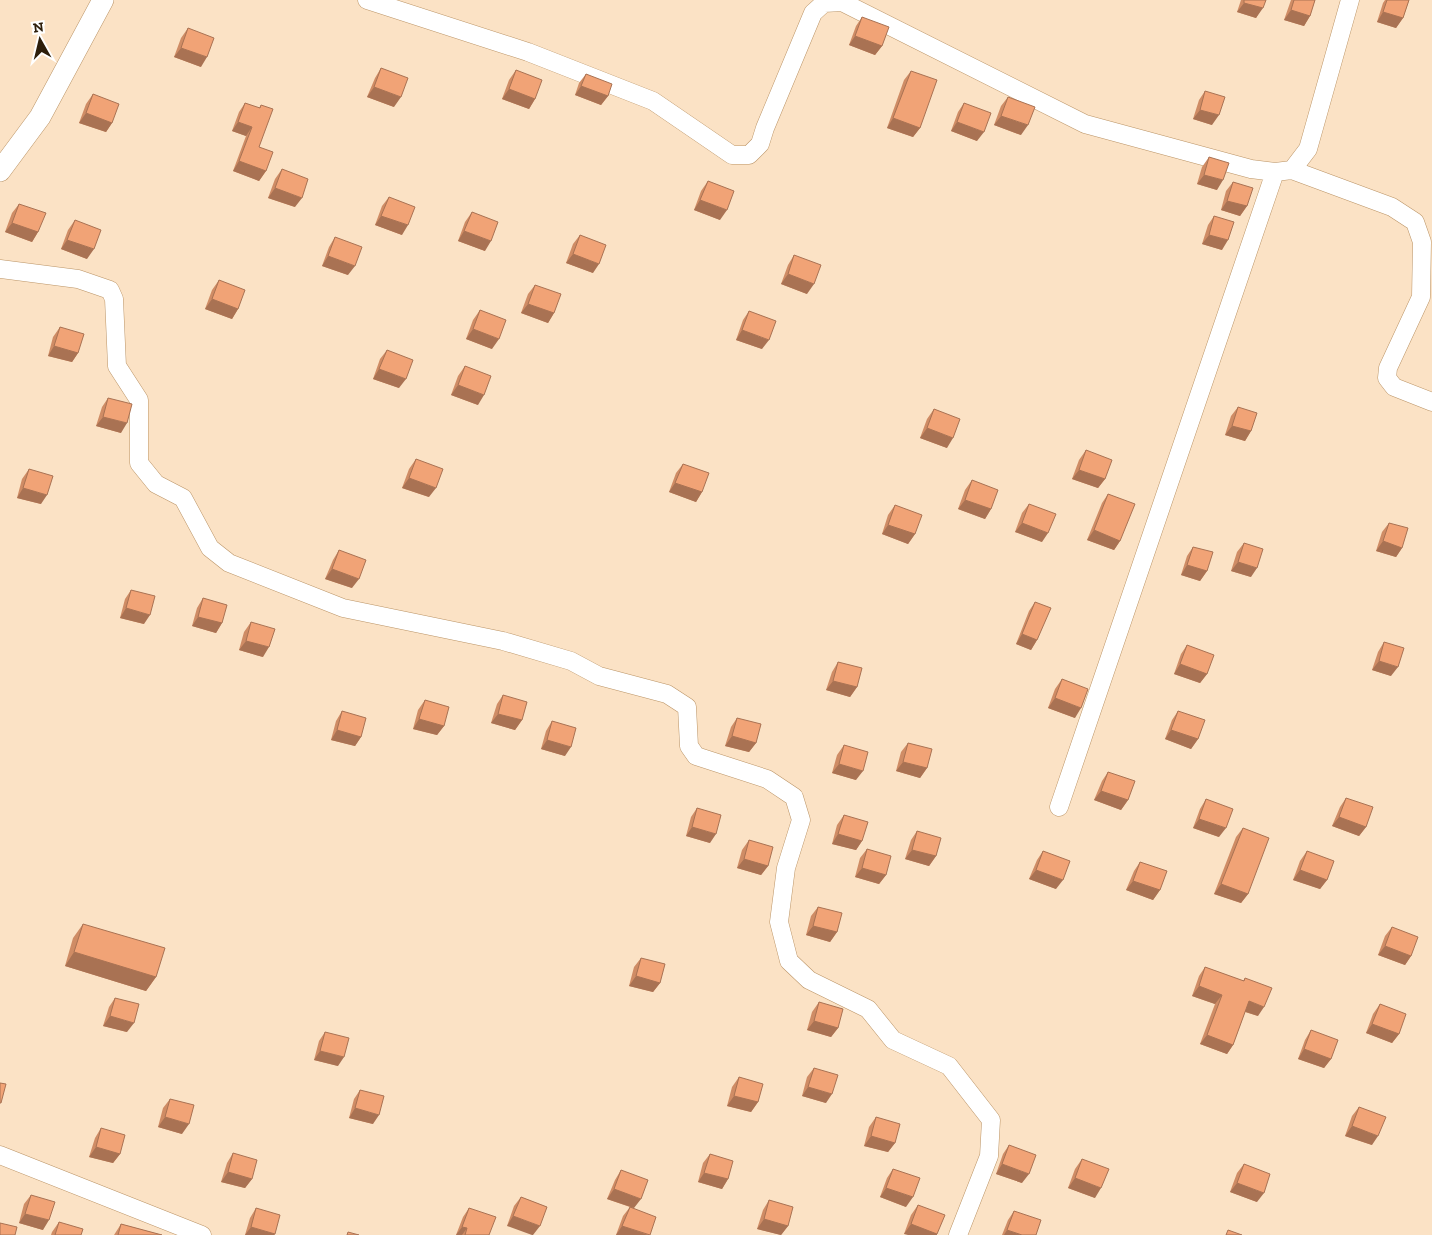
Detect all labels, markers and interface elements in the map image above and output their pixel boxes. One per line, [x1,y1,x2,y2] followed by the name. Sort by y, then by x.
[15,15,65,65] north arrow
[32,18,45,37] text: N

